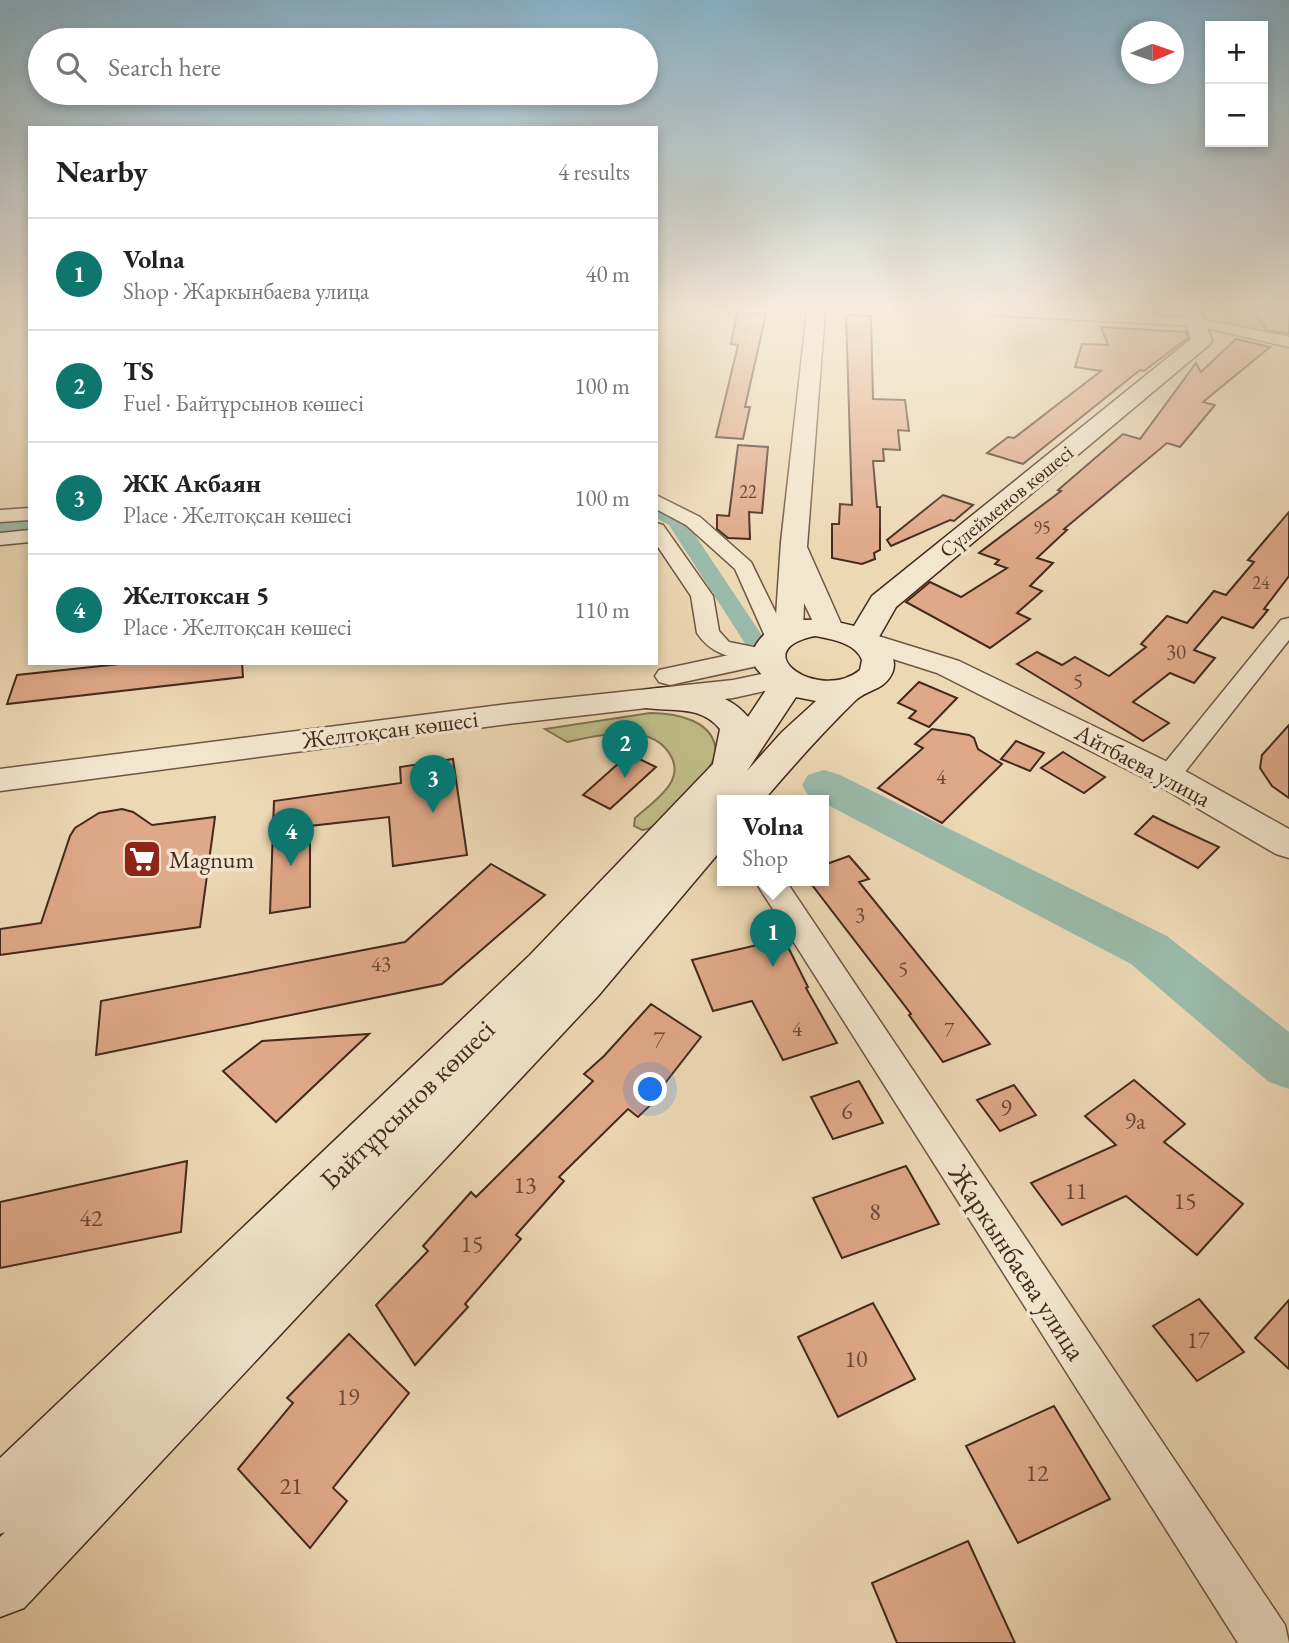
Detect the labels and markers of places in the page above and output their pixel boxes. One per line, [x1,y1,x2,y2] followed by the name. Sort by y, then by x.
[602,720,648,778] pin: 2
[410,755,456,813] pin: 3
[268,808,314,866] pin: 4
[121,838,163,880] supermarket icon: Magnum
[169,844,254,875] place label: Magnum
[750,909,796,967] pin: 1

